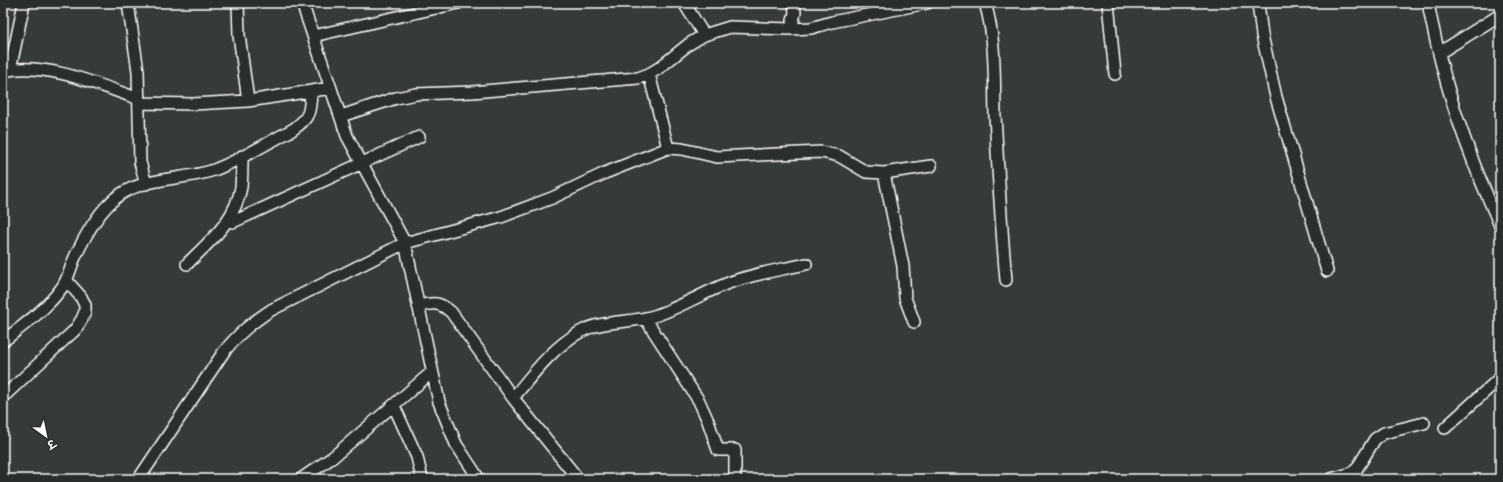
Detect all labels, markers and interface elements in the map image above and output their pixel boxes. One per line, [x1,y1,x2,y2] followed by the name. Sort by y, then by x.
[26,416,66,456] north arrow
[43,436,59,453] text: उ

